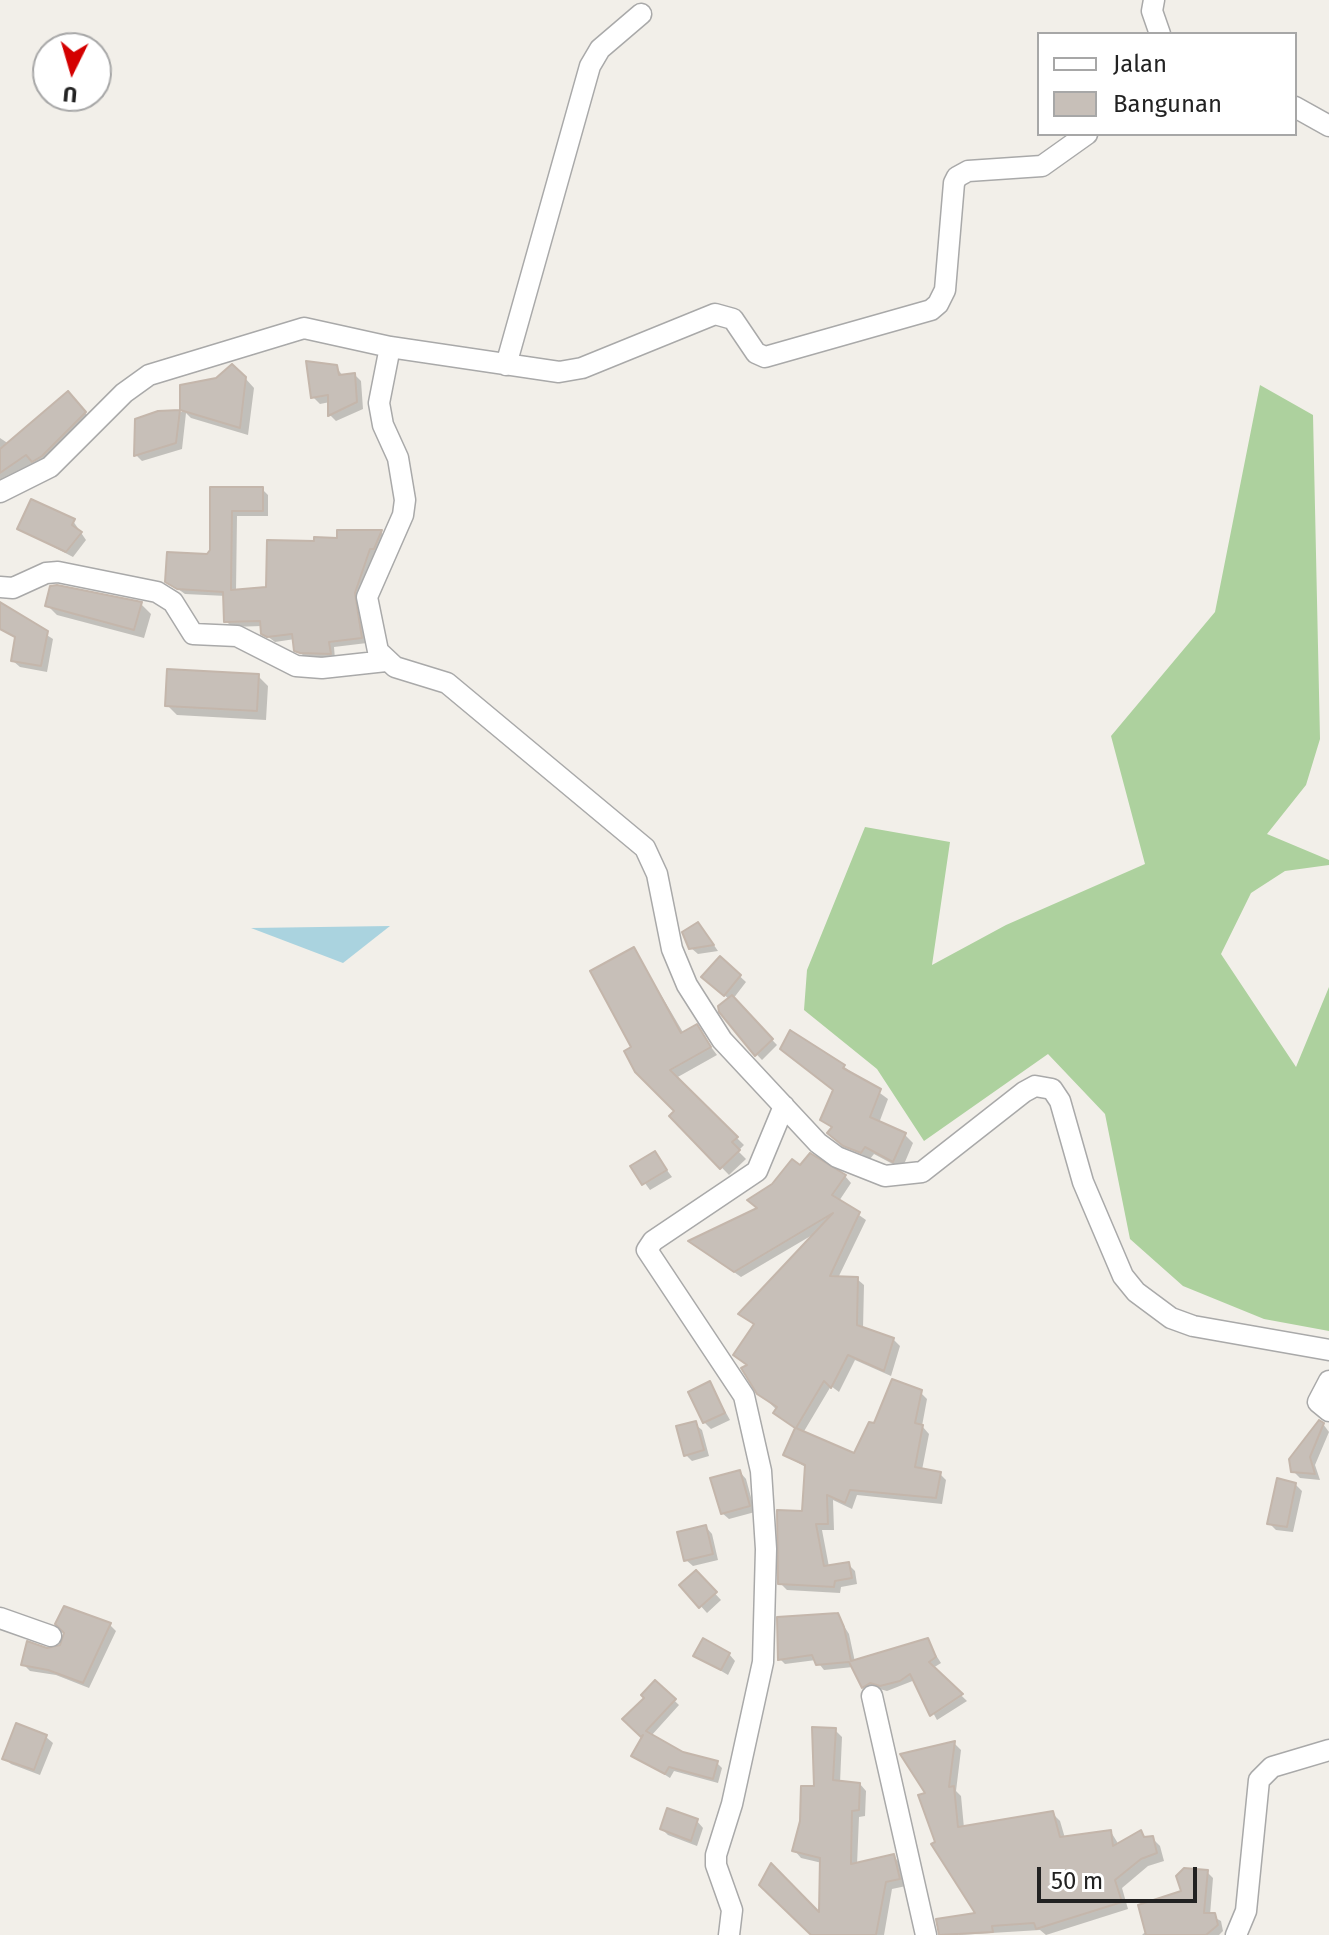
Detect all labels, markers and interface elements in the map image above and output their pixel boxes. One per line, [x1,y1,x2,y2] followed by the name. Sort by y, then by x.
[32,32,112,112] north arrow
[1037,32,1297,136] legend
[1113,50,1167,78] text: Jalan
[62,80,78,108] text: U
[1113,90,1222,118] text: Bangunan
[1041,1851,1201,1901] scale bar
[1051,1867,1103,1895] text: 50 m

